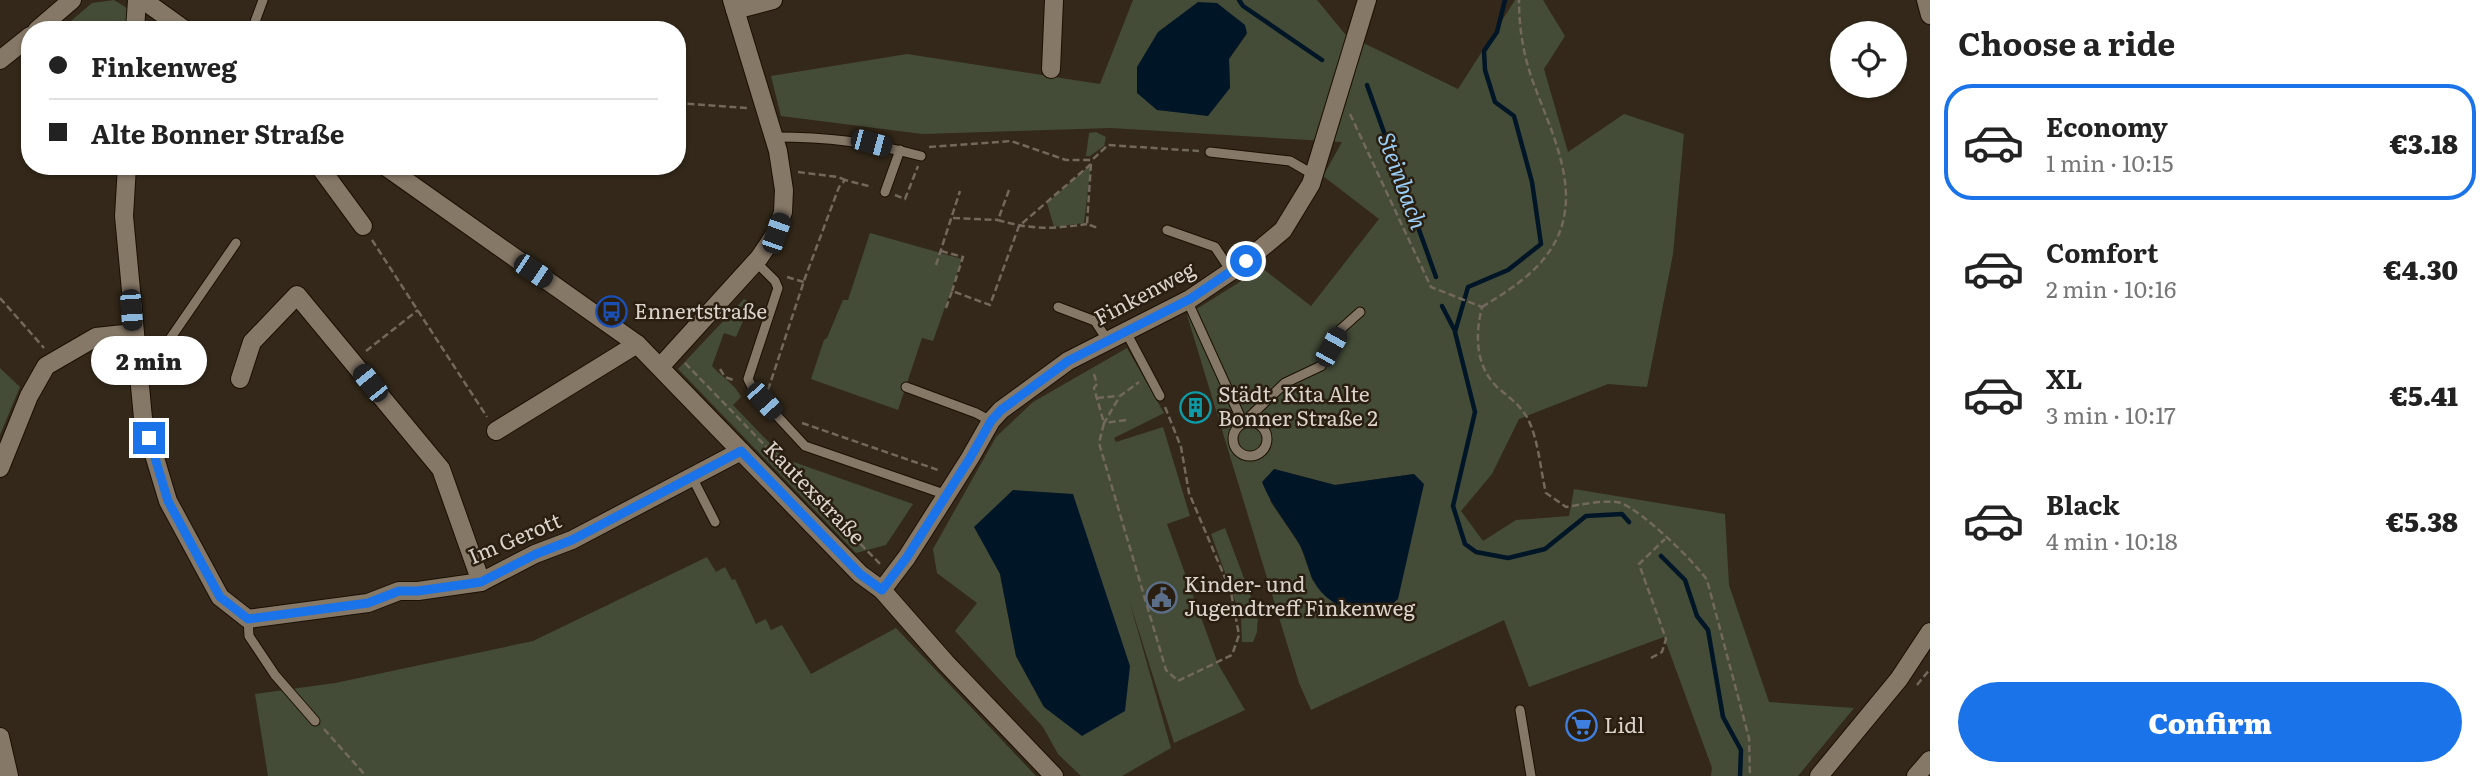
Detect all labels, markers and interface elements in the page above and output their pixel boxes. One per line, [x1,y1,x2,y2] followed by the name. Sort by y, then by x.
[1958,18,2175,66] text: Choose a ride
[1830,21,1907,98] map controls
[1830,21,1907,98] button: locate
[91,46,237,85] text: Finkenweg
[2046,106,2168,145] text: Economy
[1962,111,2025,174] icon: car
[91,113,345,152] text: Alte Bonner Straße
[2390,123,2458,162] text: €3.18
[848,127,895,159] car
[1371,127,1437,234] water label: Steinbach
[2046,145,2173,179] text: 1 min · 10:15
[760,210,793,256] car
[2046,232,2158,271] text: Comfort
[1962,237,2025,300] icon: car
[1230,245,1262,277] route start
[2383,249,2458,288] text: €4.30
[510,251,557,291] car
[1088,252,1200,331] street label: Finkenweg
[2046,271,2176,305] text: 2 min · 10:16
[120,288,143,332] car
[634,294,767,325] place label: Ennertstraße
[594,295,628,329] bus stop icon: Ennertstraße
[1312,324,1351,370] car
[91,336,207,386] callout: 2 min
[116,343,182,377] text: 2 min
[2046,358,2083,397] text: XL
[349,360,392,406] car
[1962,363,2025,426] icon: car
[2390,375,2458,414] text: €5.41
[1218,377,1378,432] place label: Städt. Kita Alte Bonner Straße 2
[743,378,786,424] car
[1178,390,1212,424] building icon: Städt. Kita Alte Bonner Straße 2
[2046,397,2176,431] text: 3 min · 10:17
[133,422,165,454] route end
[758,432,874,550] street label: Kautexstraße
[2046,484,2120,523] text: Black
[1962,489,2025,552] icon: car
[2386,501,2458,540] text: €5.38
[463,503,566,570] street label: Im Gerott
[2046,523,2178,557] text: 4 min · 10:18
[1184,567,1415,622] place label: Kinder- und Jugendtreff Finkenweg
[1144,580,1178,614] public building icon: Kinder- und Jugendtreff Finkenweg
[1958,682,2462,762] button: Confirm
[1604,708,1644,739] place label: Lidl
[1564,709,1598,743] supermarket icon: Lidl

